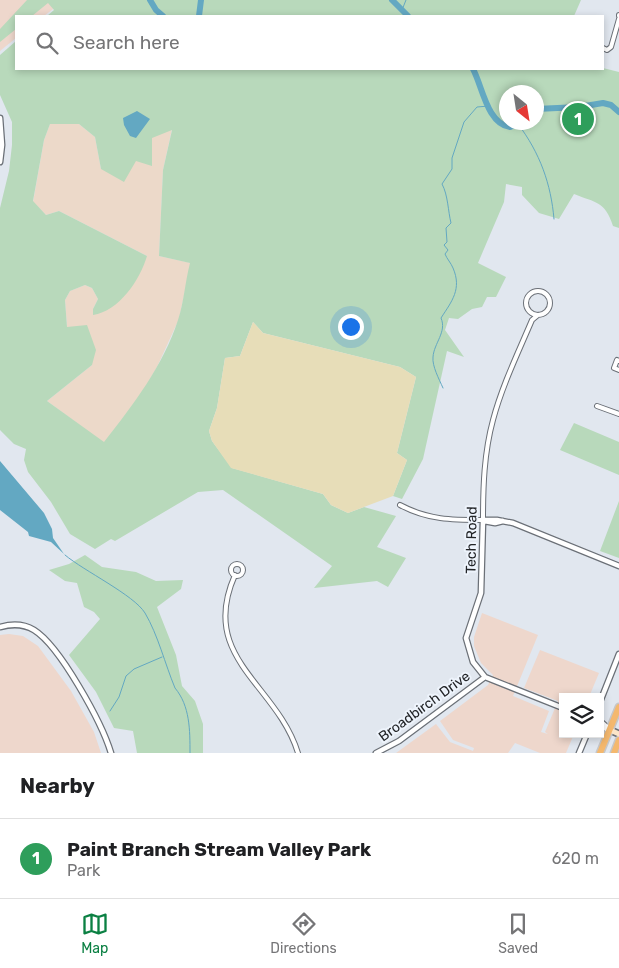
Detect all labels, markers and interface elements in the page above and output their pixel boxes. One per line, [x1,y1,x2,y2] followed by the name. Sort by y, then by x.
[15,15,604,70] search box
[33,29,61,57] icon: search
[73,31,180,54] text: Search here
[499,85,544,130] north arrow
[562,100,594,138] pin: 1
[338,314,364,340] your location
[462,506,481,574] street label: Tech Road
[375,667,473,745] street label: Broadbirch Drive
[559,693,604,738] map controls
[559,693,604,738] button: layers
[20,773,95,798] text: Nearby
[67,838,371,861] text: Paint Branch Stream Valley Park
[32,849,40,868] text: 1
[552,849,599,868] text: 620 m
[67,861,100,880] text: Park
[81,910,109,957] tab: Map
[270,910,337,957] tab: Directions
[498,910,538,957] tab: Saved

